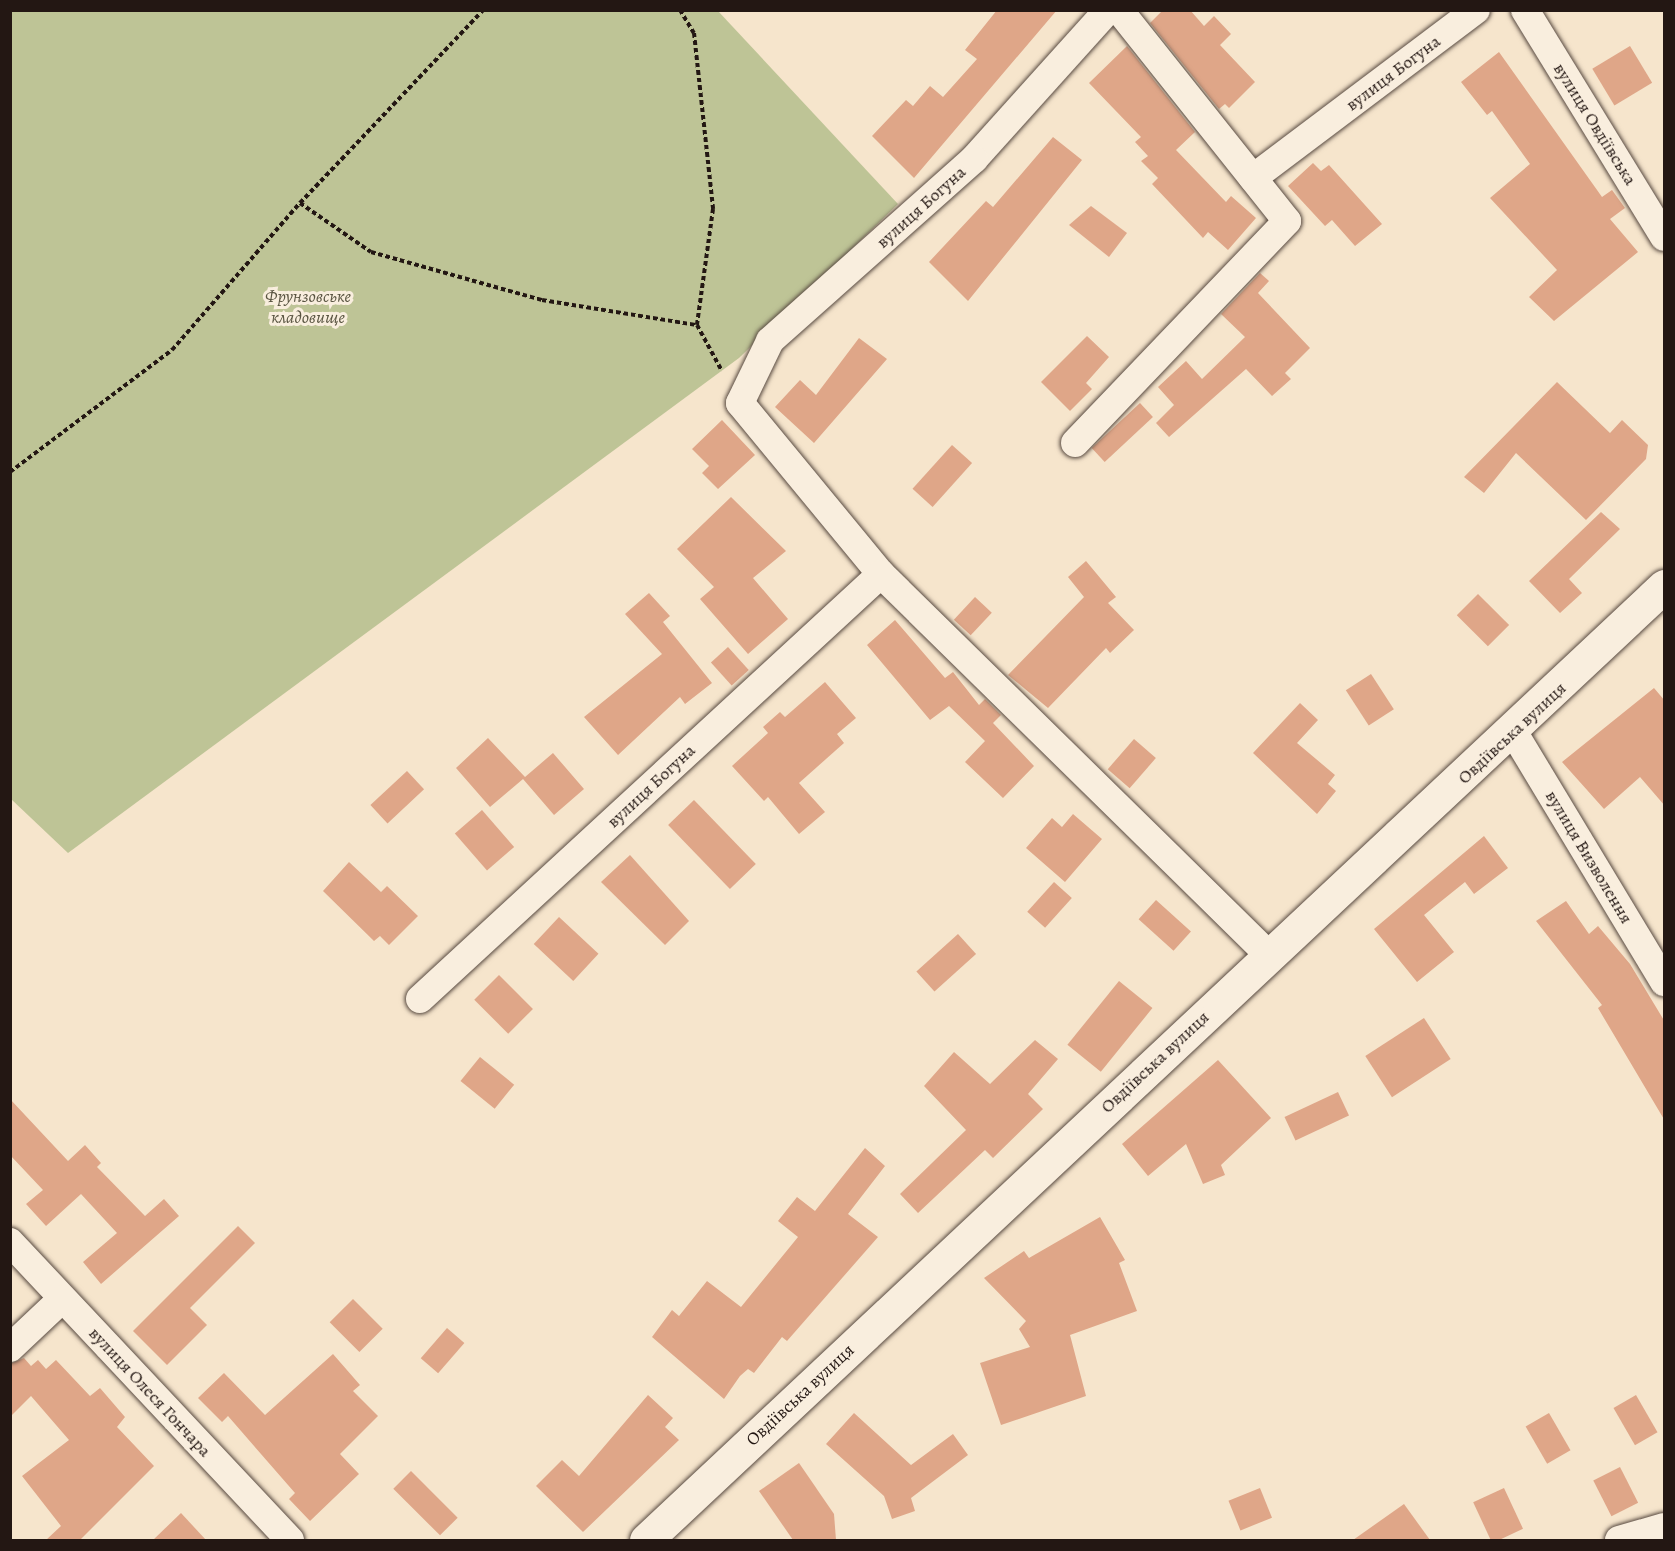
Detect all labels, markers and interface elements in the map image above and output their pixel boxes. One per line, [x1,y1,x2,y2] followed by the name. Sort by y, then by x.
[1341,30,1445,116] street label: вулиця Богуна
[1549,59,1641,189] street label: вулиця Овдіївська
[872,161,970,253] street label: вулиця Богуна
[265,286,351,328] park label: Фрунзовське кладовище
[1453,677,1571,789] street label: Овдіївська вулиця
[602,740,700,832] street label: вулиця Богуна
[1541,786,1637,928] street label: вулиця Визволення
[1096,1006,1214,1118] street label: Овдіївська вулиця
[84,1323,216,1461] street label: вулиця Олеся Гончара
[741,1339,859,1451] street label: Овдіївська вулиця

